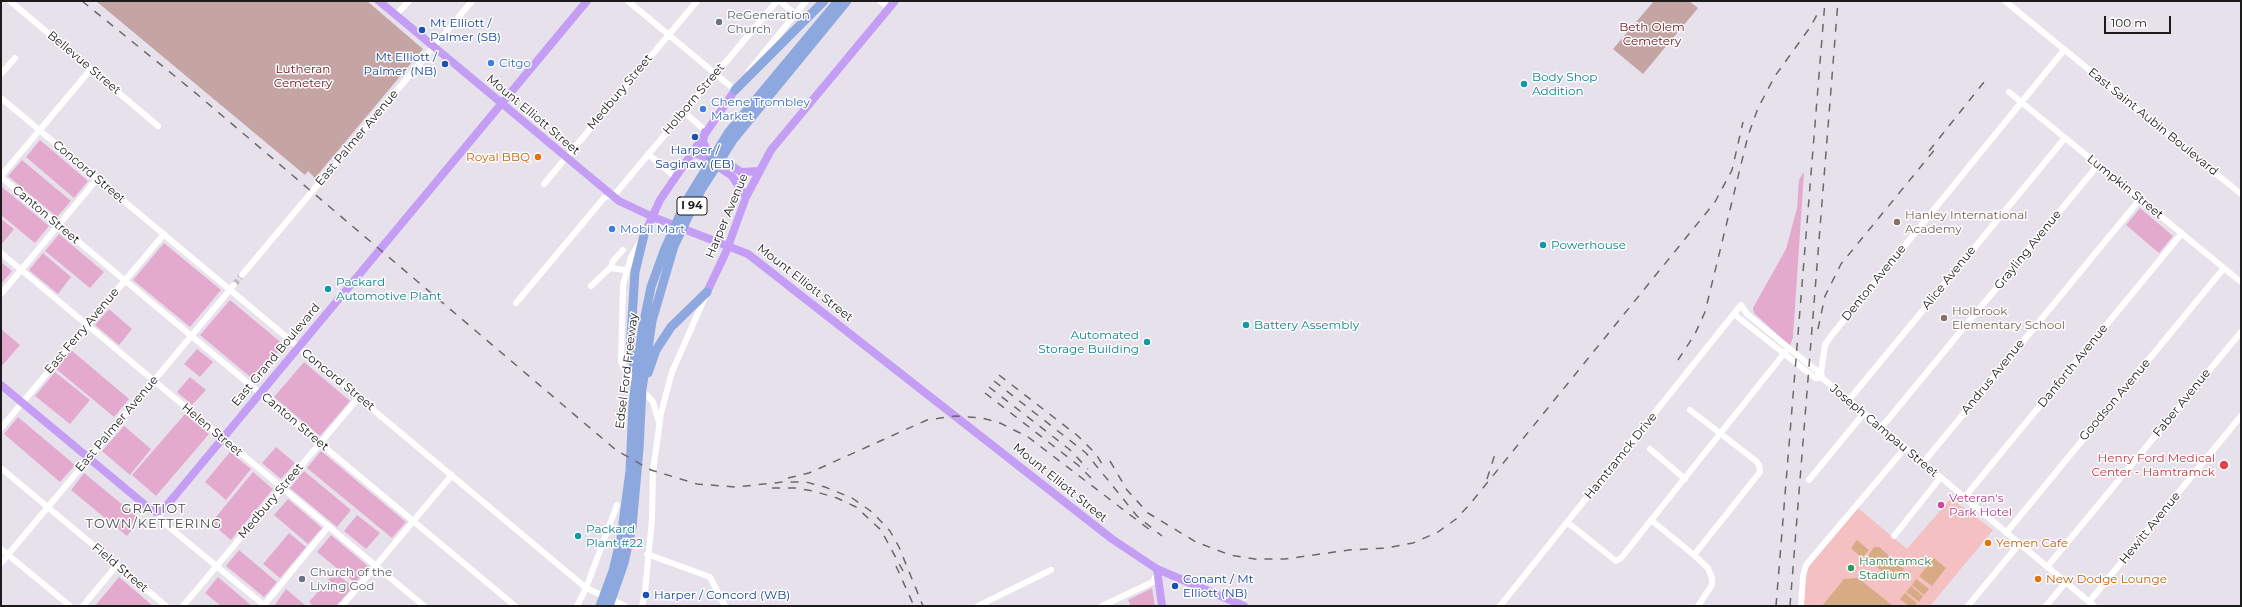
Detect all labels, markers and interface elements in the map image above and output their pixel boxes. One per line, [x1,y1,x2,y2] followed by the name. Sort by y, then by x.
[727,8,810,36] place label: ReGeneration Church
[2106,8,2173,34] scale bar
[2111,15,2147,30] text: 100 m
[430,16,501,44] place label: Mt Elliott / Palmer (SB)
[714,17,724,27] marker: ReGeneration Church
[1619,20,1685,48] park label: Beth Olem Cemetery
[417,25,427,35] marker: Mt Elliott / Palmer (SB)
[44,28,124,98] street label: Bellevue Street
[364,50,437,78] place label: Mt Elliott / Palmer (NB)
[584,51,656,133] street label: Medbury Street
[499,56,531,70] place label: Citgo
[486,58,496,68] marker: Citgo
[440,59,450,69] marker: Mt Elliott / Palmer (NB)
[660,61,728,137] street label: Holborn Street
[274,62,332,90] park label: Lutheran Cemetery
[2085,65,2221,179] street label: East Saint Aubin Boulevard
[1532,70,1597,98] place label: Body Shop Addition
[483,72,583,158] street label: Mount Elliott Street
[1519,79,1529,89] marker: Body Shop Addition
[313,87,401,189] street label: East Palmer Avenue
[711,95,810,123] place label: Chene Trombley Market
[698,104,708,114] marker: Chene Trombley Market
[690,132,700,142] marker: Harper / Saginaw (EB)
[50,137,128,207] street label: Concord Street
[655,143,735,171] place label: Harper / Saginaw (EB)
[466,150,530,164] place label: Royal BBQ
[533,152,543,162] marker: Royal BBQ
[2084,152,2166,222] street label: Lumpkin Street
[703,172,751,260] street label: Harper Avenue
[9,183,83,247] street label: Canton Street
[677,197,707,215] road number: I 94
[1992,207,2064,293] street label: Grayling Avenue
[1905,208,2028,236] place label: Hanley International Academy
[1892,217,1902,227] marker: Hanley International Academy
[620,222,685,236] place label: Mobil Mart
[607,224,617,234] marker: Mobil Mart
[1551,238,1626,252] place label: Powerhouse
[1538,240,1548,250] marker: Powerhouse
[754,241,856,325] street label: Mount Elliott Street
[1839,242,1909,324] street label: Denton Avenue
[1919,243,1979,313] street label: Alice Avenue
[336,275,442,303] place label: Packard Automotive Plant
[323,284,333,294] marker: Packard Automotive Plant
[42,285,122,377] street label: East Ferry Avenue
[229,301,323,409] street label: East Grand Boulevard
[1952,304,2065,332] place label: Holbrook Elementary School
[613,312,641,430] street label: Edsel Ford Freeway
[1939,313,1949,323] marker: Holbrook Elementary School
[1254,318,1359,332] place label: Battery Assembly
[1241,320,1251,330] marker: Battery Assembly
[2035,321,2111,411] street label: Danforth Avenue
[1038,328,1139,356] place label: Automated Storage Building
[1142,337,1152,347] marker: Automated Storage Building
[1958,337,2028,417] street label: Andrus Avenue
[298,346,378,414] street label: Concord Street
[2077,356,2153,444] street label: Goodson Avenue
[2150,366,2214,440] street label: Faber Avenue
[73,373,161,475] street label: East Palmer Avenue
[1827,381,1941,481] street label: Joseph Campau Street
[258,390,332,454] street label: Canton Street
[179,400,245,460] street label: Helen Street
[1582,410,1660,502] street label: Hamtramck Drive
[1010,440,1110,526] street label: Mount Elliott Street
[2091,451,2215,479] place label: Henry Ford Medical Center - Hamtramck
[2218,459,2230,471] marker: Henry Ford Medical Center - Hamtramck
[235,460,307,542] street label: Medbury Street
[2117,489,2183,567] street label: Hewitt Avenue
[1949,491,2012,519] place label: Veteran's Park Hotel
[1936,500,1946,510] marker: Veteran's Park Hotel
[86,501,222,532] district label: GRATIOT TOWN/KETTERING
[586,522,643,550] place label: Packard Plant #22
[573,531,583,541] marker: Packard Plant #22
[1996,536,2068,550] place label: Yemen Cafe
[1983,538,1993,548] marker: Yemen Cafe
[89,540,151,596] street label: Field Street
[1859,554,1931,582] place label: Hamtramck Stadium
[1846,563,1856,573] marker: Hamtramck Stadium
[310,565,392,593] place label: Church of the Living God
[1183,572,1254,600] place label: Conant / Mt Elliott (NB)
[2046,572,2167,586] place label: New Dodge Lounge
[297,574,307,584] marker: Church of the Living God
[2033,574,2043,584] marker: New Dodge Lounge
[1170,581,1180,591] marker: Conant / Mt Elliott (NB)
[654,588,790,602] place label: Harper / Concord (WB)
[641,590,651,600] marker: Harper / Concord (WB)

